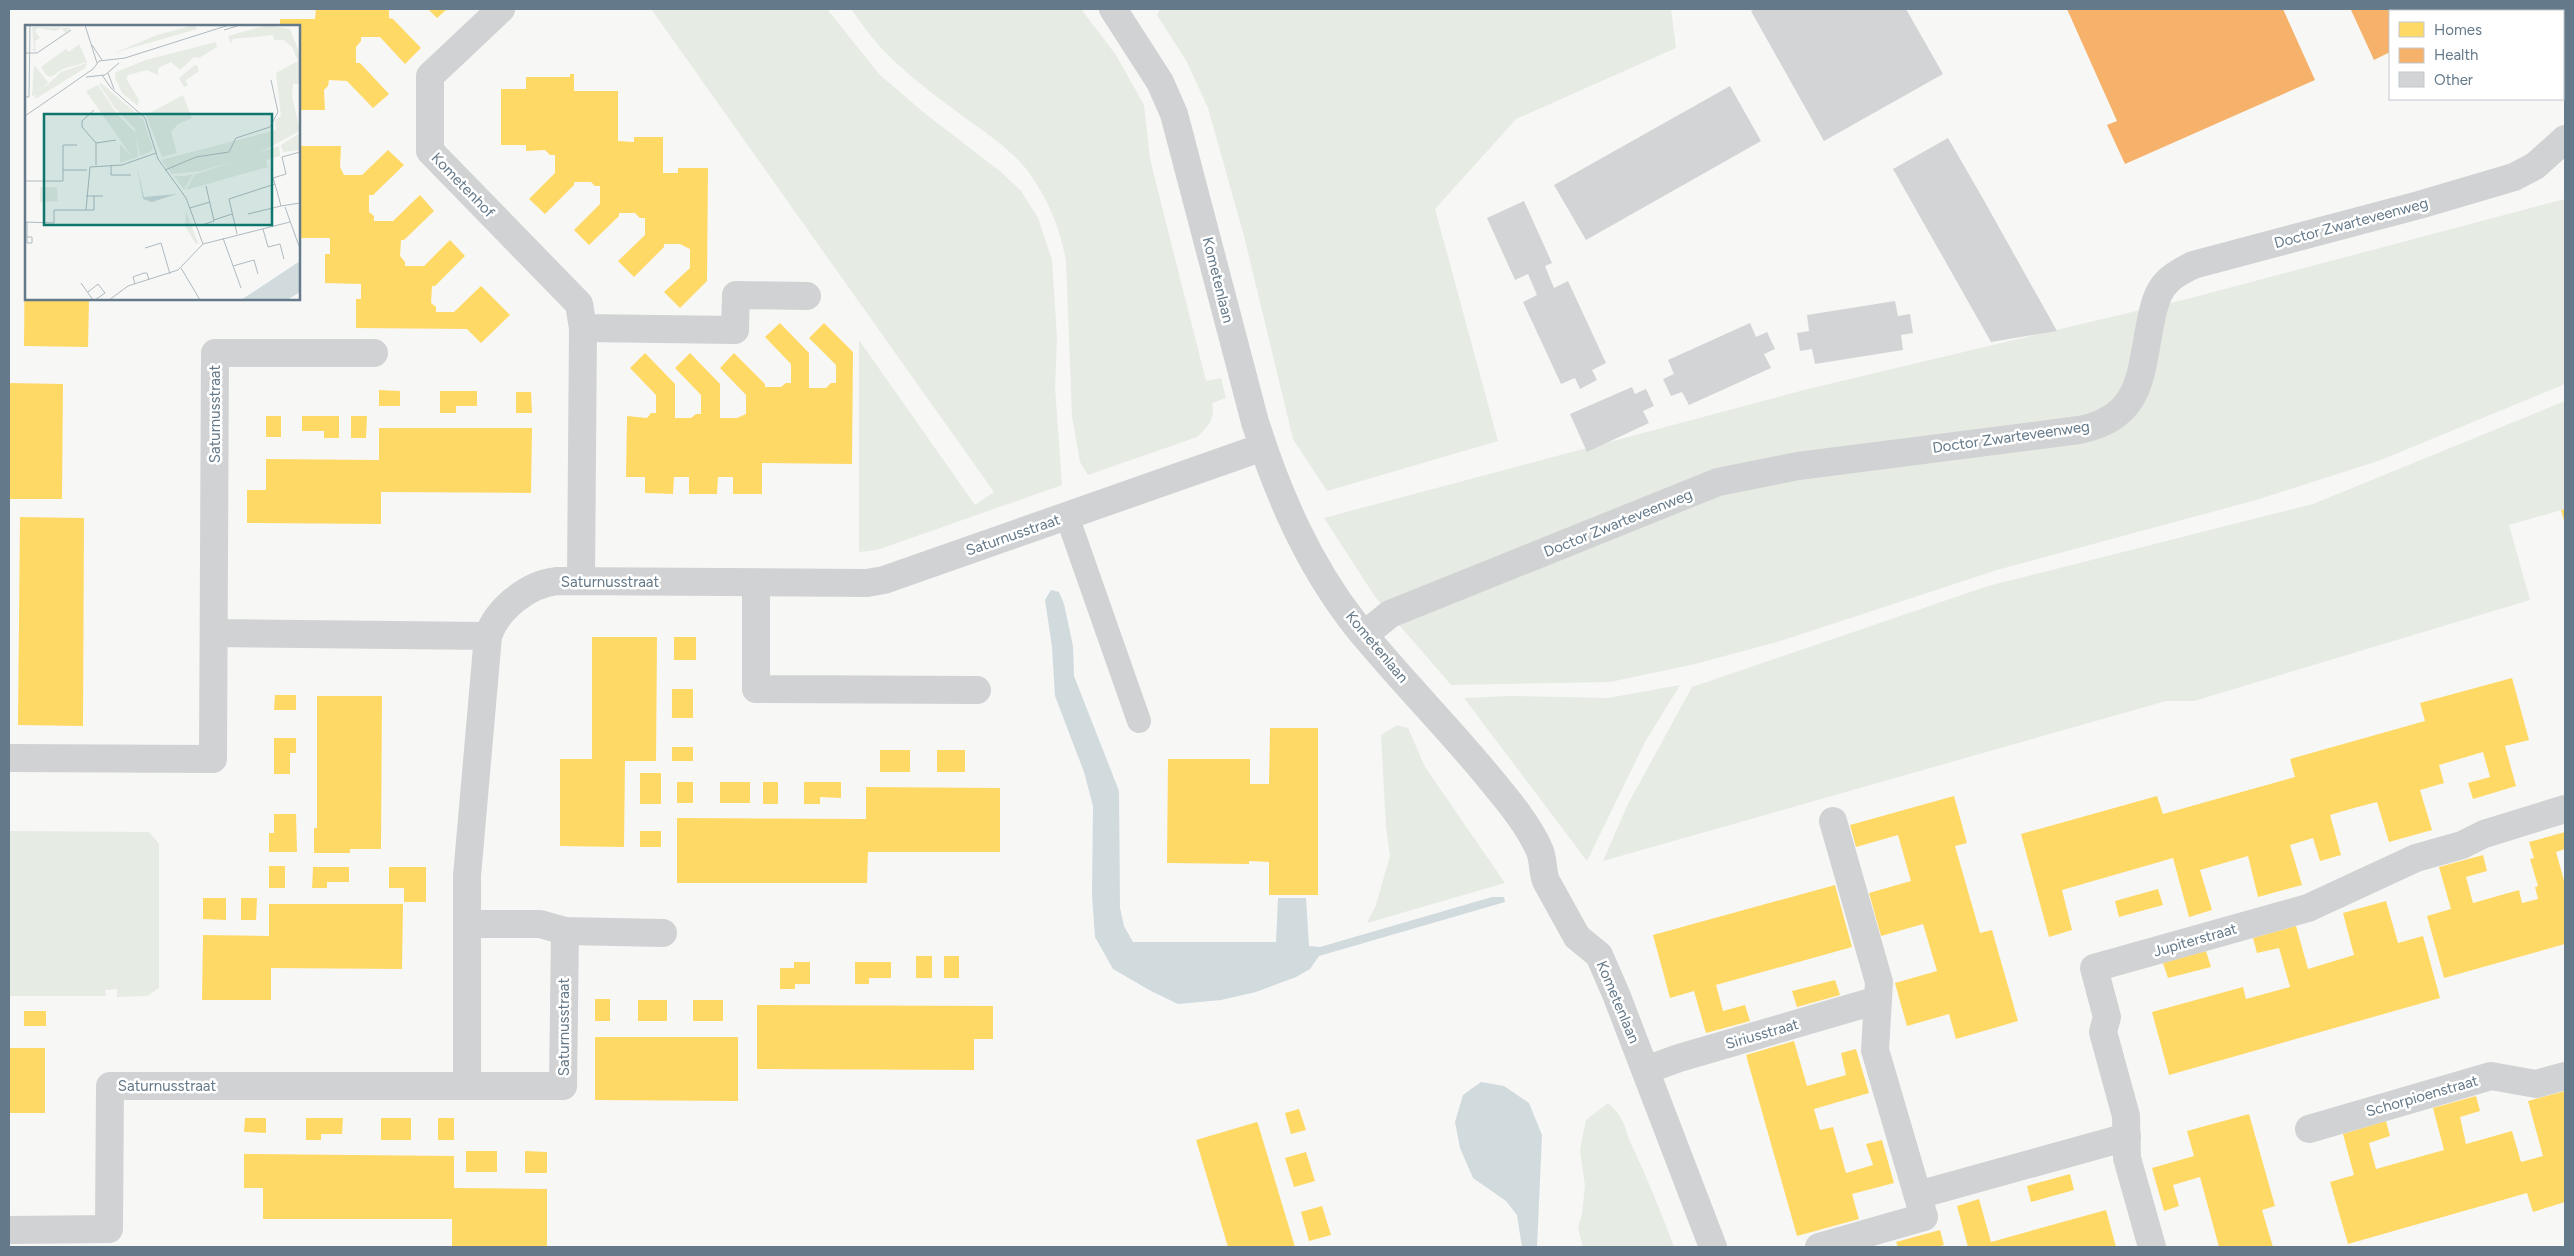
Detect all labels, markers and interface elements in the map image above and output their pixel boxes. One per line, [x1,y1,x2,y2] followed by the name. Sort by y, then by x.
[2389,10,2564,100] legend
[2434,21,2482,39] text: Homes
[25,25,300,300] inset map
[2434,46,2478,64] text: Health
[2434,71,2473,89] text: Other
[428,149,499,222] street label: Kometenhof
[2272,194,2430,252] street label: Doctor Zwarteveenweg
[1199,235,1237,325] street label: Kometenlaan
[206,364,224,463] street label: Saturnusstraat
[1931,417,2091,457] street label: Doctor Zwarteveenweg
[1541,485,1695,561] street label: Doctor Zwarteveenweg
[964,510,1063,560] street label: Saturnusstraat
[561,573,660,591] street label: Saturnusstraat
[1342,608,1412,686] street label: Kometenlaan
[2151,919,2239,961] street label: Jupiterstraat
[1593,958,1643,1046] street label: Kometenlaan
[555,977,573,1076] street label: Saturnusstraat
[1723,1015,1801,1053] street label: Siriusstraat
[2364,1071,2480,1121] street label: Schorpioenstraat
[118,1077,217,1095] street label: Saturnusstraat

